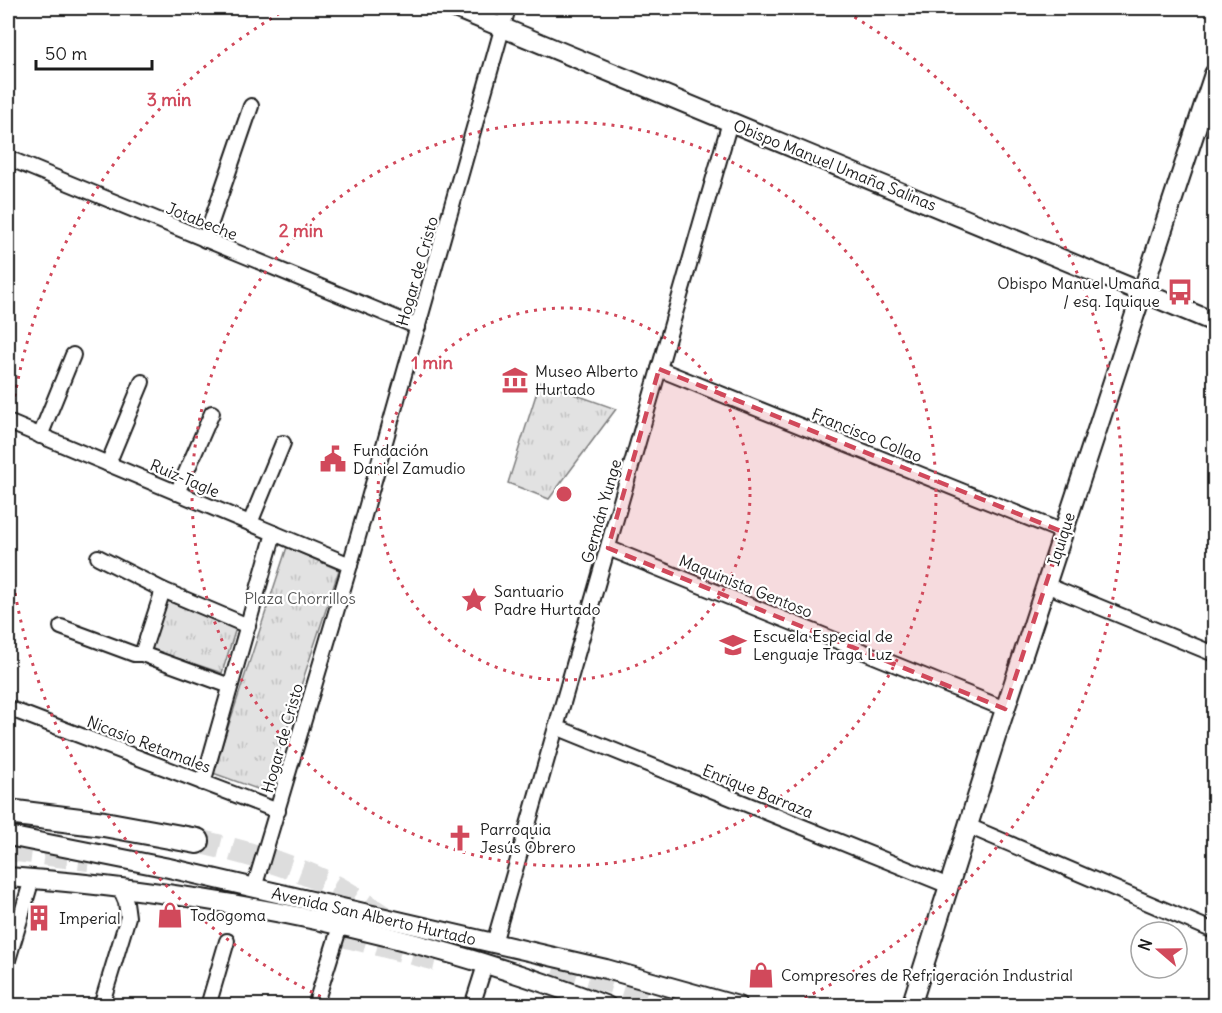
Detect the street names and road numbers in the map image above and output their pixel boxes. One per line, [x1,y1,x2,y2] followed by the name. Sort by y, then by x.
[730,115,940,215] street label: Obispo Manuel Umaña Salinas
[163,198,241,244] street label: Jotabeche
[392,214,442,328] street label: Hogar de Cristo
[809,404,925,466] street label: Francisco Collao
[147,454,223,502] street label: Ruiz-Tagle
[577,457,625,565] street label: Germán Yunge
[1043,510,1079,568] street label: Iquique
[676,550,816,622] street label: Maquinista Gentoso
[257,681,307,795] street label: Hogar de Cristo
[84,711,214,777] street label: Nicasio Retamales
[700,760,816,822] street label: Enrique Barraza
[270,883,478,949] street label: Avenida San Alberto Hurtado

